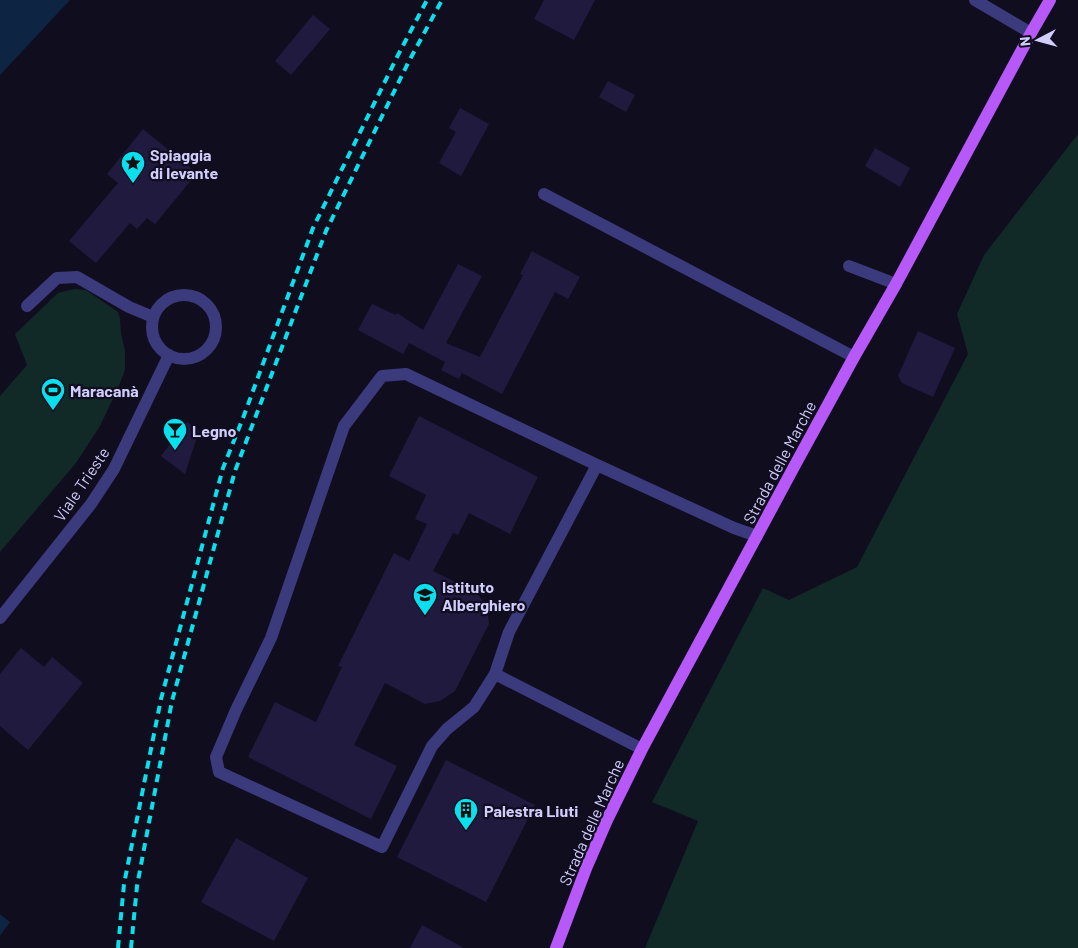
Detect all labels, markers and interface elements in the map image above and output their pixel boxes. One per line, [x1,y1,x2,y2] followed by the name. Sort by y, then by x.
[1013,15,1063,65] north arrow
[1016,36,1034,47] text: N
[150,145,219,182] place label: Spiaggia di levante
[120,150,146,184] place icon: Spiaggia di levante
[40,377,66,411] sports icon: Maracanà
[70,381,139,400] place label: Maracanà
[739,397,819,527] street label: Strada delle Marche
[162,417,188,451] bar icon: Legno
[192,421,236,440] place label: Legno
[49,443,113,525] street label: Viale Trieste
[442,577,526,614] place label: Istituto Alberghiero
[412,582,438,616] school or university icon: Istituto Alberghiero
[555,756,627,888] street label: Strada delle Marche
[453,797,479,831] building icon: Palestra Liuti
[484,801,578,820] place label: Palestra Liuti

